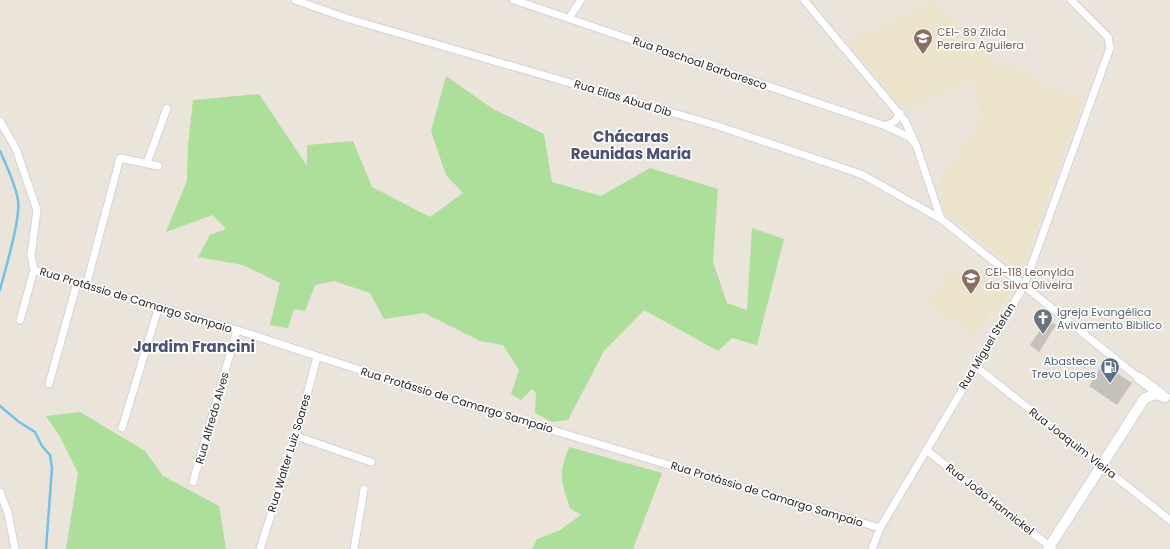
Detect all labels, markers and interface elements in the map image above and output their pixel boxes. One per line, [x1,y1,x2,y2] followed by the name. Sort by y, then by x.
[937,24,1024,53] place label: CEI- 89 Zilda Pereira Aguilera
[912,27,934,55] school or university icon: CEI- 89 Zilda Pereira Aguilera
[631,32,769,94] street label: Rua Paschoal Barbaresco
[572,76,674,120] street label: Rua Elias Abud Dib
[571,126,691,164] district label: Chácaras Reunidas Maria
[38,263,234,337] street label: Rua Protássio de Camargo Sampaio
[985,264,1074,293] place label: CEI-118 Leonylda da Silva Oliveira
[960,267,982,295] school or university icon: CEI-118 Leonylda da Silva Oliveira
[955,300,1019,392] street label: Rua Miguel Stefan
[1057,304,1162,333] place label: Igreja Evangélica Avivamento Biblico
[1032,307,1054,335] church icon: Igreja Evangélica Avivamento Biblico
[133,336,255,357] district label: Jardim Francini
[1031,353,1096,382] place label: Abastece Trevo Lopes
[1099,356,1121,384] fuel station icon: Abastece Trevo Lopes
[359,363,555,437] street label: Rua Protássio de Camargo Sampaio
[191,370,233,466] street label: Rua Alfredo Alves
[263,392,315,514] street label: Rua Walter Luiz Soares
[1026,404,1120,482] street label: Rua Joaquim Vieira
[669,457,865,531] street label: Rua Protássio de Camargo Sampaio
[942,459,1038,539] street label: Rua João Hannickel

